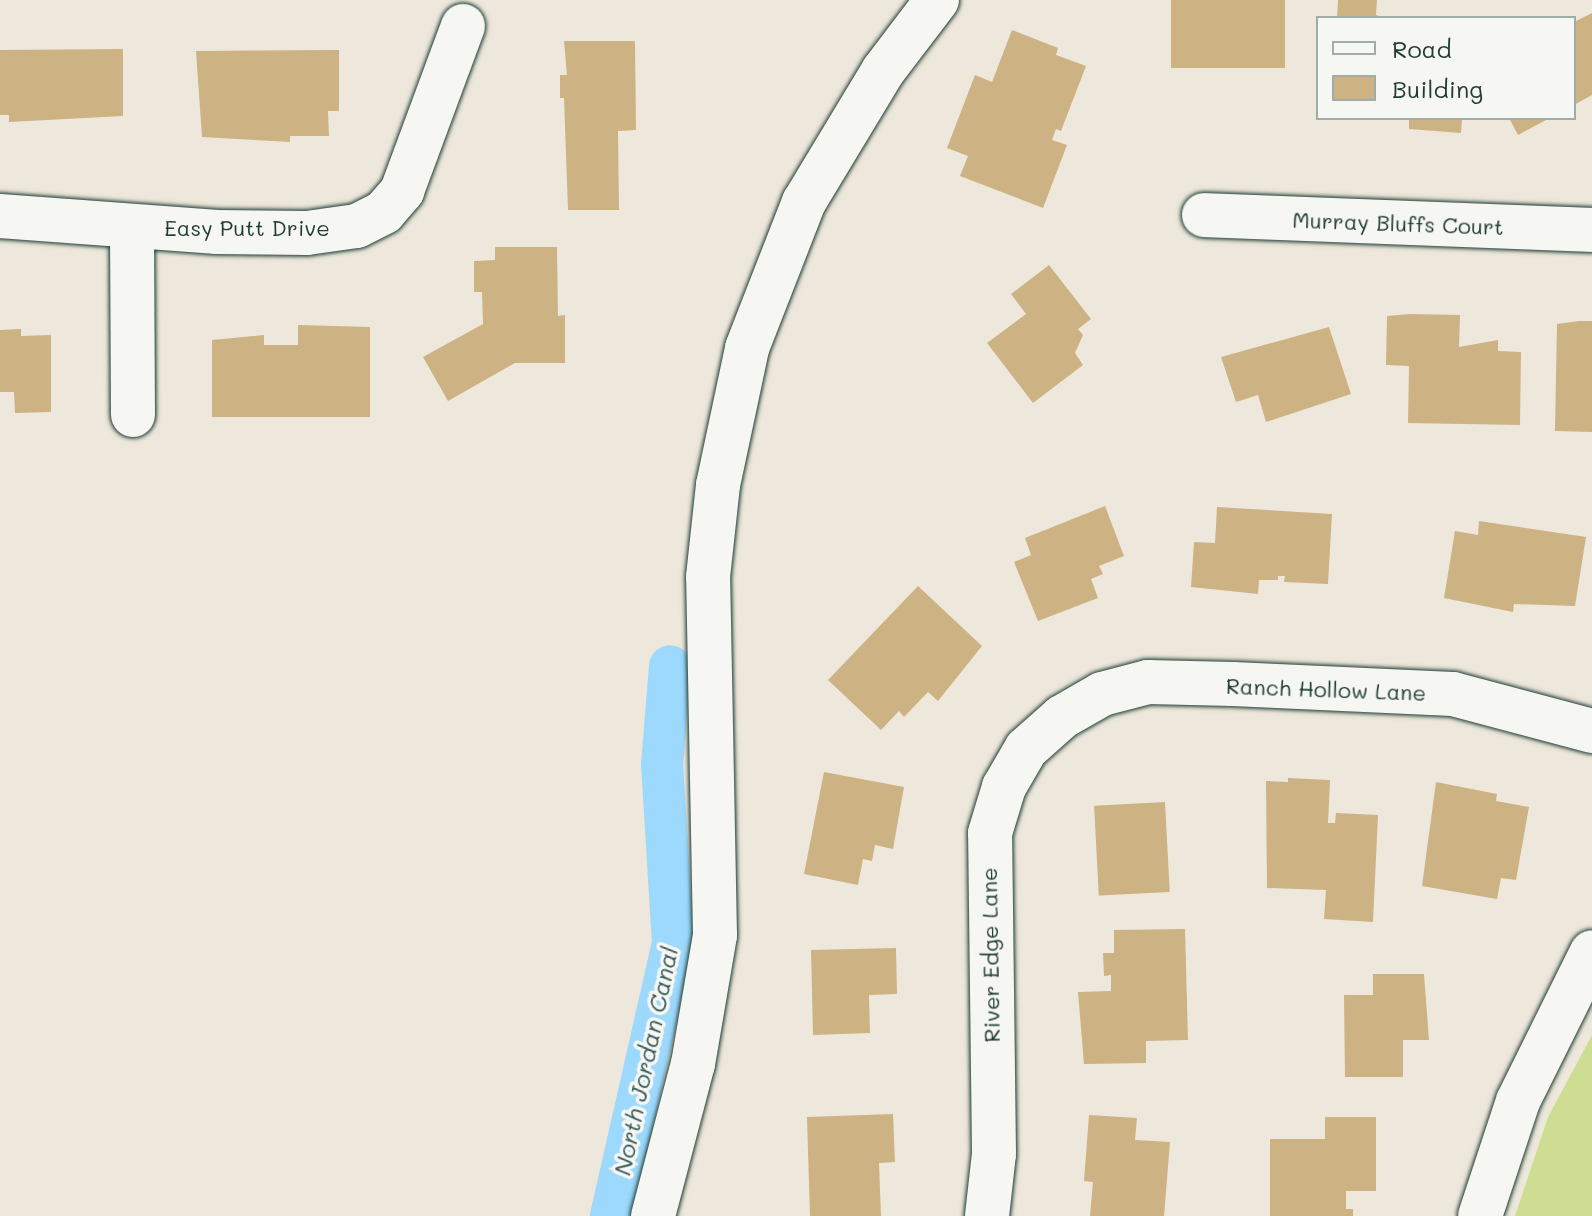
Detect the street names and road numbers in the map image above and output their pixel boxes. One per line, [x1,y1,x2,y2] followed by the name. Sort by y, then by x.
[1292,206,1504,240] street label: Murray Bluffs Court
[164,215,330,241] street label: Easy Putt Drive
[1225,672,1427,706] street label: Ranch Hollow Lane
[975,867,1005,1043] street label: River Edge Lane

